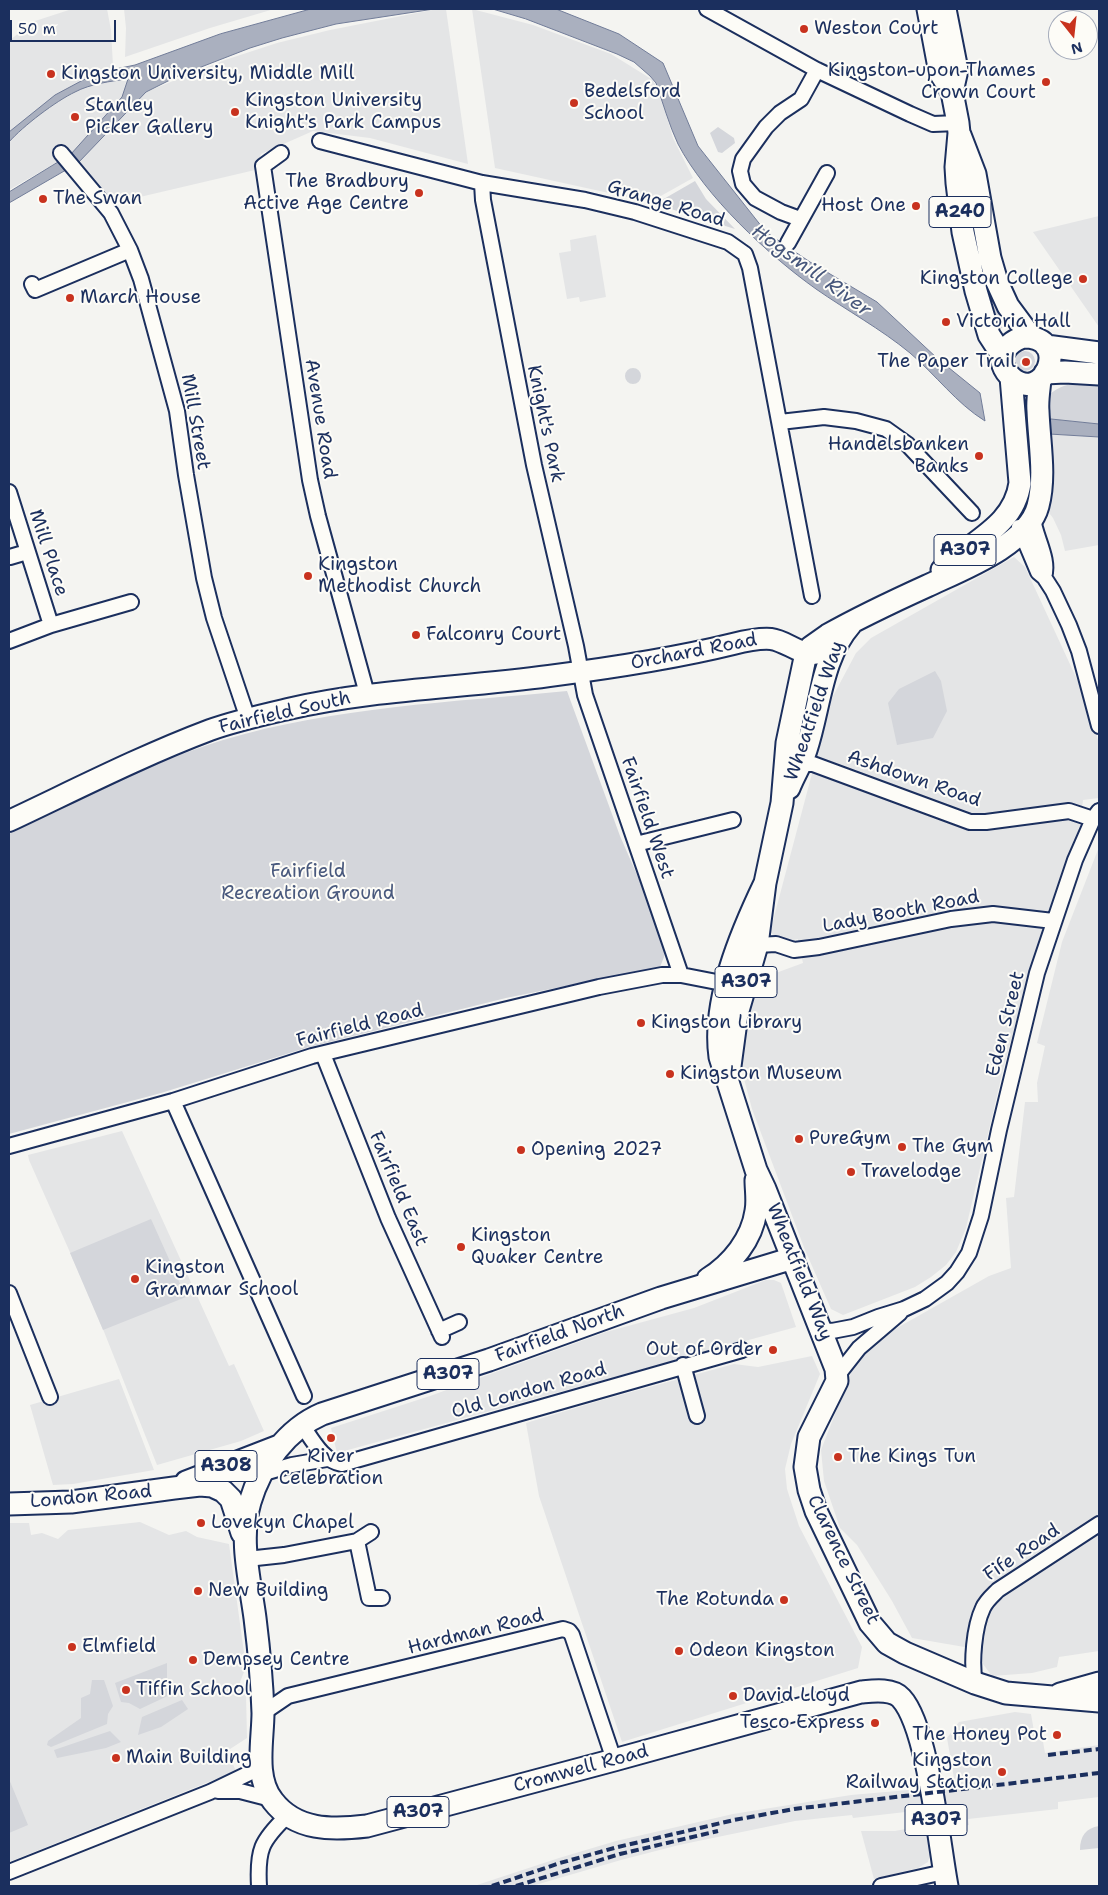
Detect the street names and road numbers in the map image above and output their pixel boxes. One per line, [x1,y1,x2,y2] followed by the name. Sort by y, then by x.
[604,175,728,233] street label: Grange Road
[929,196,991,228] road number: A240
[299,357,341,481] street label: Avenue Road
[521,363,569,485] street label: Knight's Park
[175,372,215,472] street label: Mill Street
[23,507,73,599] street label: Mill Place
[934,534,996,566] road number: A307
[629,629,759,675] street label: Orchard Road
[780,638,850,784] street label: Wheatfield Way
[217,687,353,739] street label: Fairfield South
[844,745,984,813] street label: Ashdown Road
[615,754,679,882] street label: Fairfield West
[821,886,981,938] street label: Lady Booth Road
[715,966,777,998] road number: A307
[982,969,1030,1079] street label: Eden Street
[294,999,426,1053] street label: Fairfield Road
[364,1128,432,1250] street label: Fairfield East
[761,1200,837,1344] street label: Wheatfield Way
[492,1300,628,1368] street label: Fairfield North
[417,1358,479,1390] road number: A307
[449,1358,609,1424] street label: Old London Road
[195,1450,257,1482] road number: A308
[29,1480,153,1514] street label: London Road
[802,1492,884,1628] street label: Clarence Street
[980,1519,1064,1587] street label: Fife Road
[406,1604,546,1660] street label: Hardman Road
[511,1740,651,1798] street label: Cromwell Road
[387,1796,449,1828] road number: A307
[905,1804,967,1836] road number: A307

